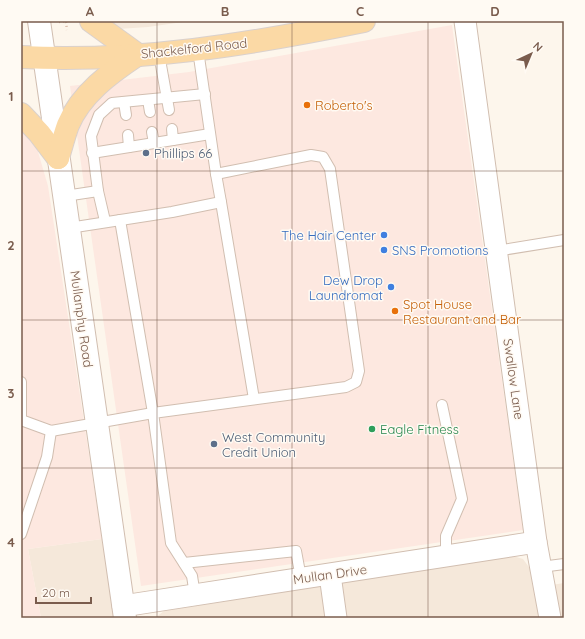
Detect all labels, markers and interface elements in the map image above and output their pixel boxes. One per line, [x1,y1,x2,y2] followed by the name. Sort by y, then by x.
[86,3,95,19] text: A
[221,3,229,19] text: B
[356,3,364,19] text: C
[490,3,500,19] text: D
[140,34,248,62] street label: Shackelford Road
[511,34,551,74] north arrow
[530,39,546,55] text: N
[8,88,14,104] text: 1
[315,97,373,113] place label: Roberto's
[302,100,312,110] marker: Roberto's
[154,145,212,161] place label: Phillips 66
[141,148,151,158] marker: Phillips 66
[281,227,376,243] place label: The Hair Center
[379,230,389,240] marker: The Hair Center
[7,237,15,253] text: 2
[392,242,488,258] place label: SNS Promotions
[379,245,389,255] marker: SNS Promotions
[67,269,97,369] street label: Mullanphy Road
[309,272,383,303] place label: Dew Drop Laundromat
[386,282,396,292] marker: Dew Drop Laundromat
[403,296,521,327] place label: Spot House Restaurant and Bar
[390,306,400,316] marker: Spot House Restaurant and Bar
[500,337,528,421] street label: Swallow Lane
[8,385,15,401] text: 3
[380,421,459,437] place label: Eagle Fitness
[367,424,377,434] marker: Eagle Fitness
[222,429,325,460] place label: West Community Credit Union
[209,439,219,449] marker: West Community Credit Union
[7,534,15,550] text: 4
[292,561,368,587] street label: Mullan Drive
[36,579,91,605] scale bar
[42,585,70,600] text: 20 m

